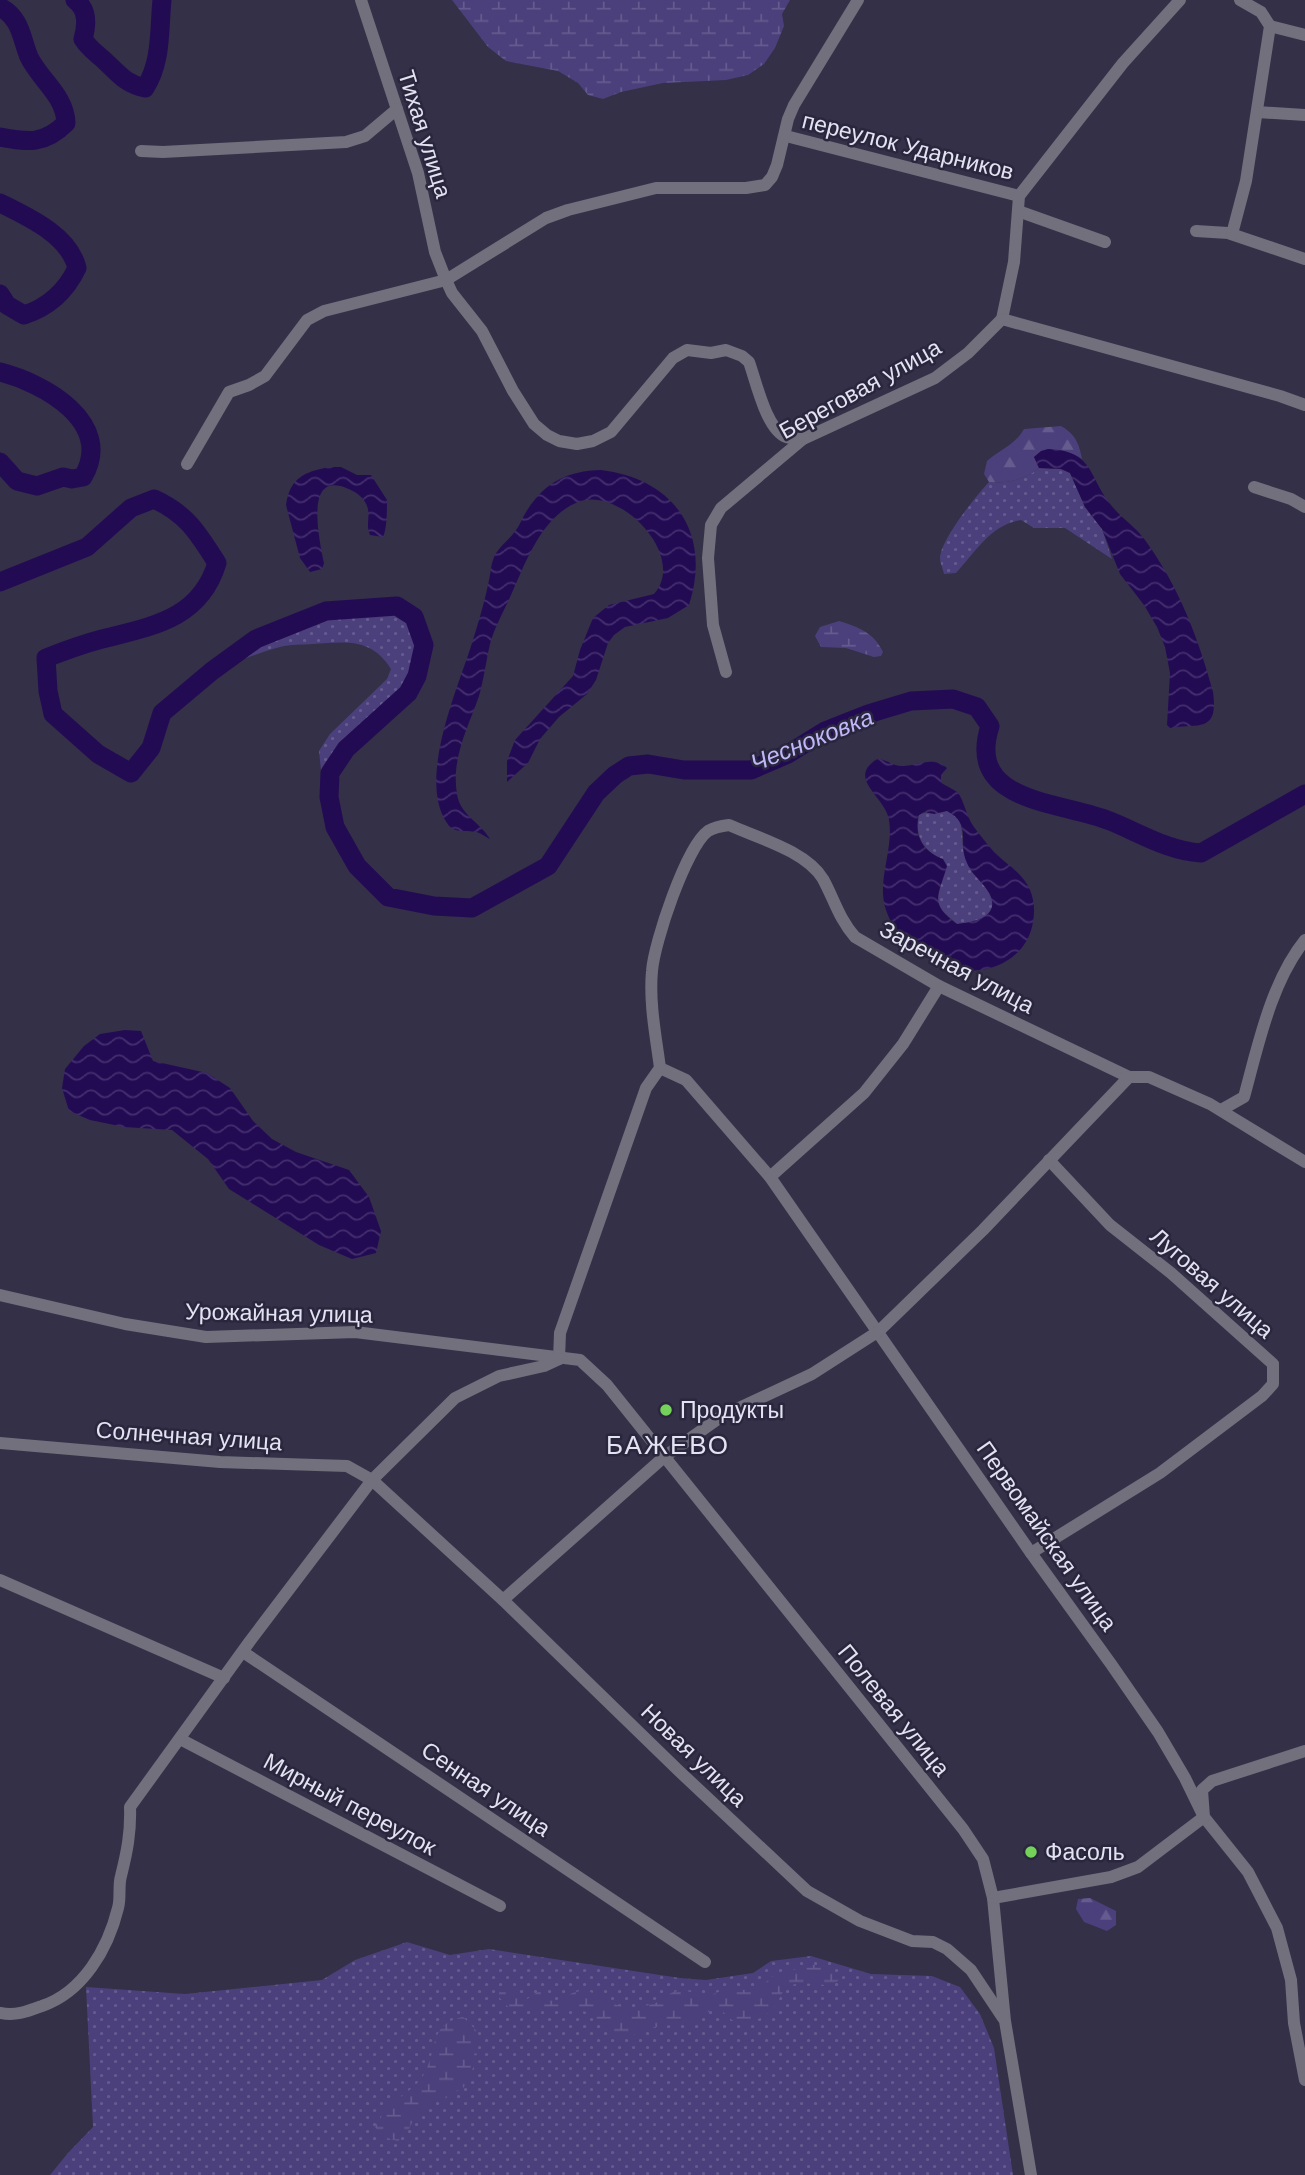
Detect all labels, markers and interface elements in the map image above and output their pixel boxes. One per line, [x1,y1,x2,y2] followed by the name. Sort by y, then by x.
[393,67,457,201] street label: Тихая улица
[799,107,1017,185] street label: переулок Ударников
[775,334,946,444] street label: Береговая улица
[747,703,877,776] water label: Чесноковка
[875,915,1039,1019] street label: Заречная улица
[1145,1223,1279,1344] street label: Луговая улица
[185,1298,373,1328] street label: Урожайная улица
[680,1397,784,1423] place label: Продукты
[658,1402,674,1418] marker: Продукты
[95,1417,283,1455] street label: Солнечная улица
[606,1430,730,1460] district label: БАЖЕВО
[972,1436,1122,1636] street label: Первомайская улица
[833,1639,955,1781] street label: Полевая улица
[636,1698,752,1812] street label: Новая улица
[417,1736,555,1842] street label: Сенная улица
[259,1748,441,1861] street label: Мирный переулок
[1045,1839,1125,1865] place label: Фасоль
[1023,1844,1039,1860] marker: Фасоль

